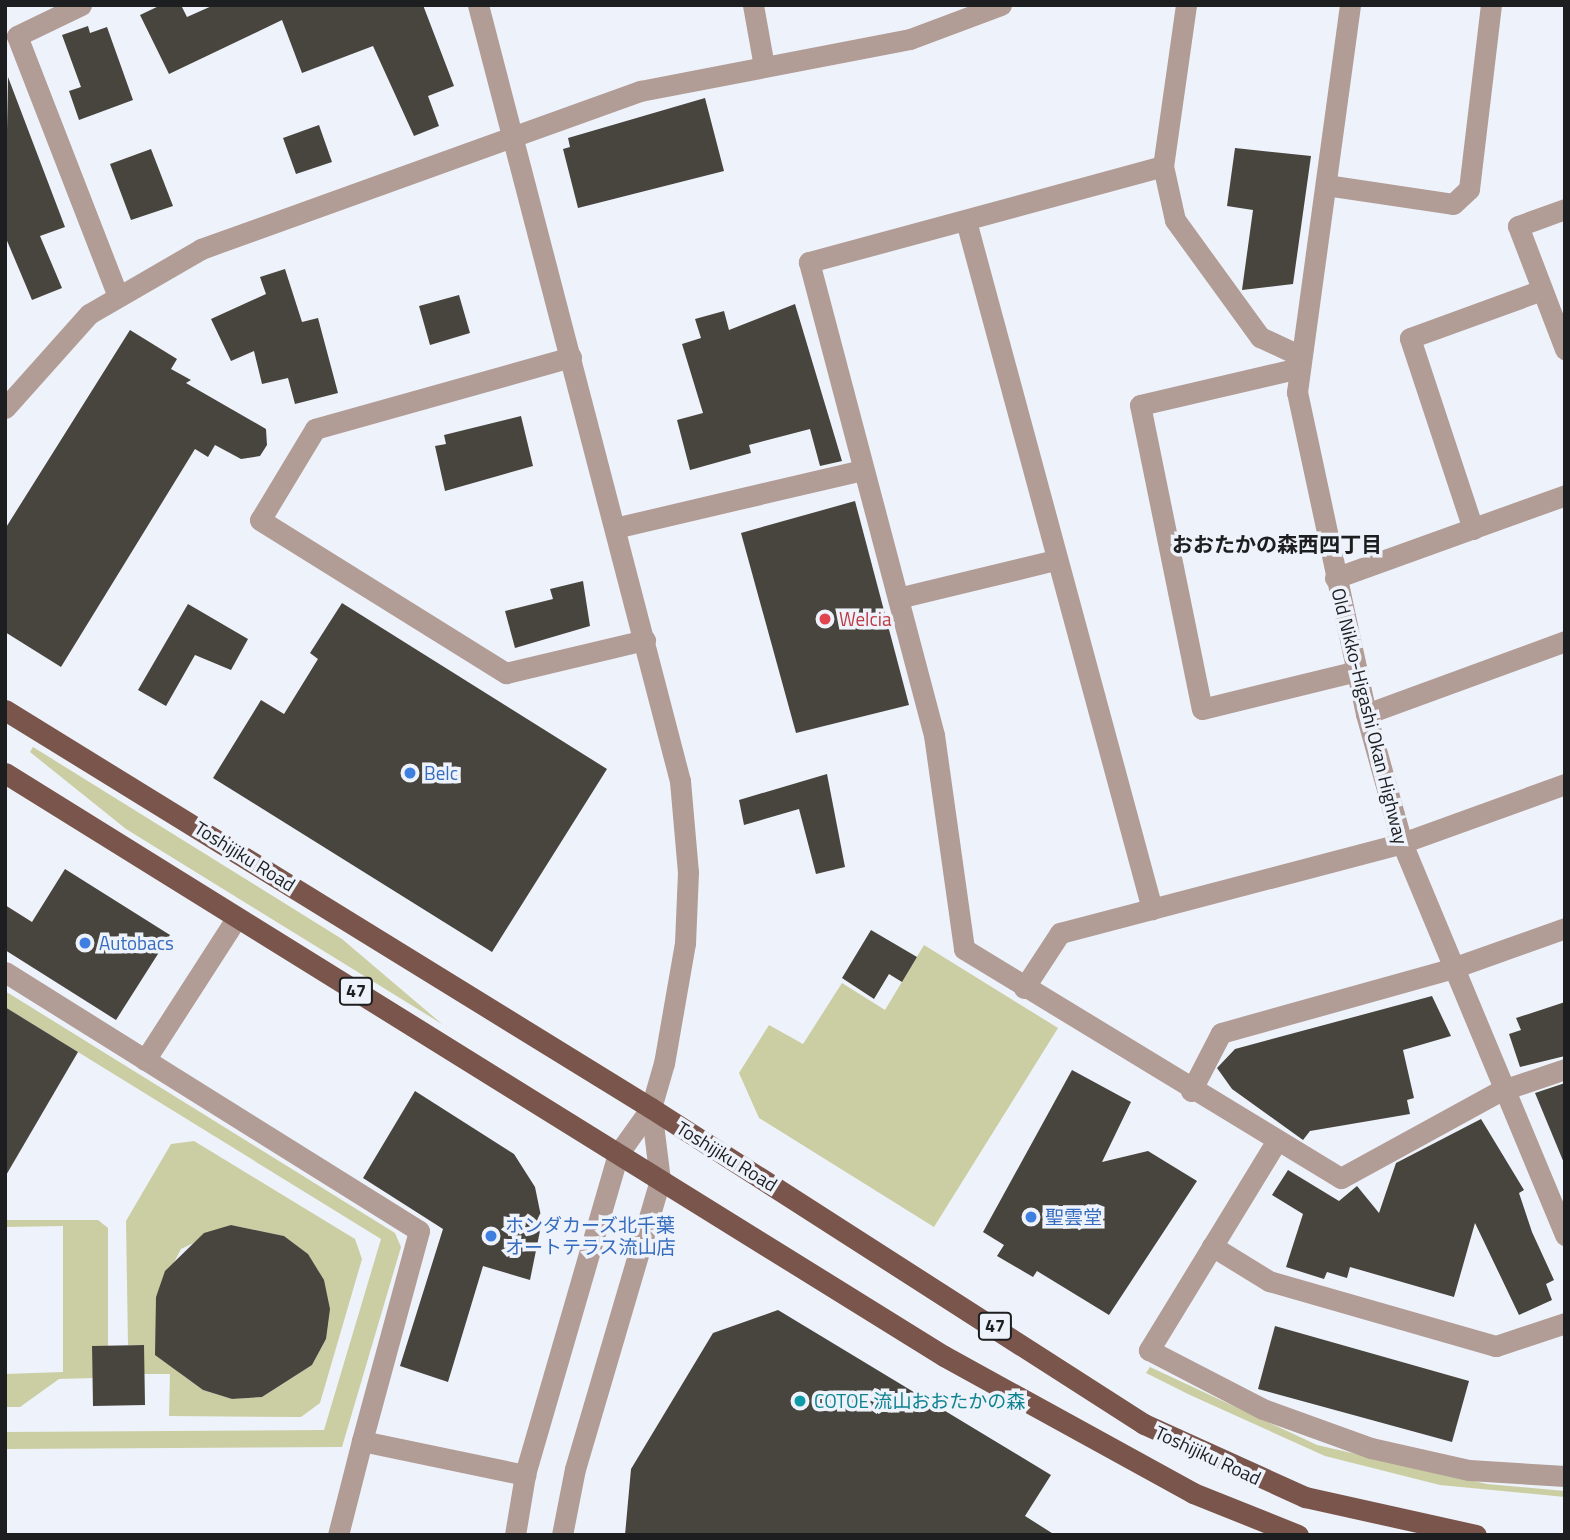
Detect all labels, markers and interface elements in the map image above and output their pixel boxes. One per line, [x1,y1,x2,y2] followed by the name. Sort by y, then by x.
[1172,531,1382,557] district label: おおたかの森西四丁目
[1327,585,1413,847] street label: Old Nikko-Higashi Okan Highway
[839,608,891,630] place label: Welcia
[817,611,833,627] marker: Welcia
[424,762,458,784] place label: Belc
[402,765,418,781] marker: Belc
[190,816,300,896] street label: Toshijiku Road
[99,932,174,954] place label: Autobacs
[77,935,93,951] marker: Autobacs
[338,976,374,1006] road number: 47
[672,1116,782,1196] street label: Toshijiku Road
[1045,1206,1102,1228] place label: 聖雲堂
[1023,1209,1039,1225] marker: 聖雲堂
[505,1214,676,1258] place label: ホンダカーズ北千葉 オートテラス流山店
[483,1228,499,1244] marker: ホンダカーズ北千葉 オートテラス流山店
[978,1311,1012,1340] road number: 47
[814,1390,1025,1412] place label: COTOE 流山おおたかの森
[792,1393,808,1409] marker: COTOE 流山おおたかの森
[1151,1421,1265,1489] street label: Toshijiku Road

